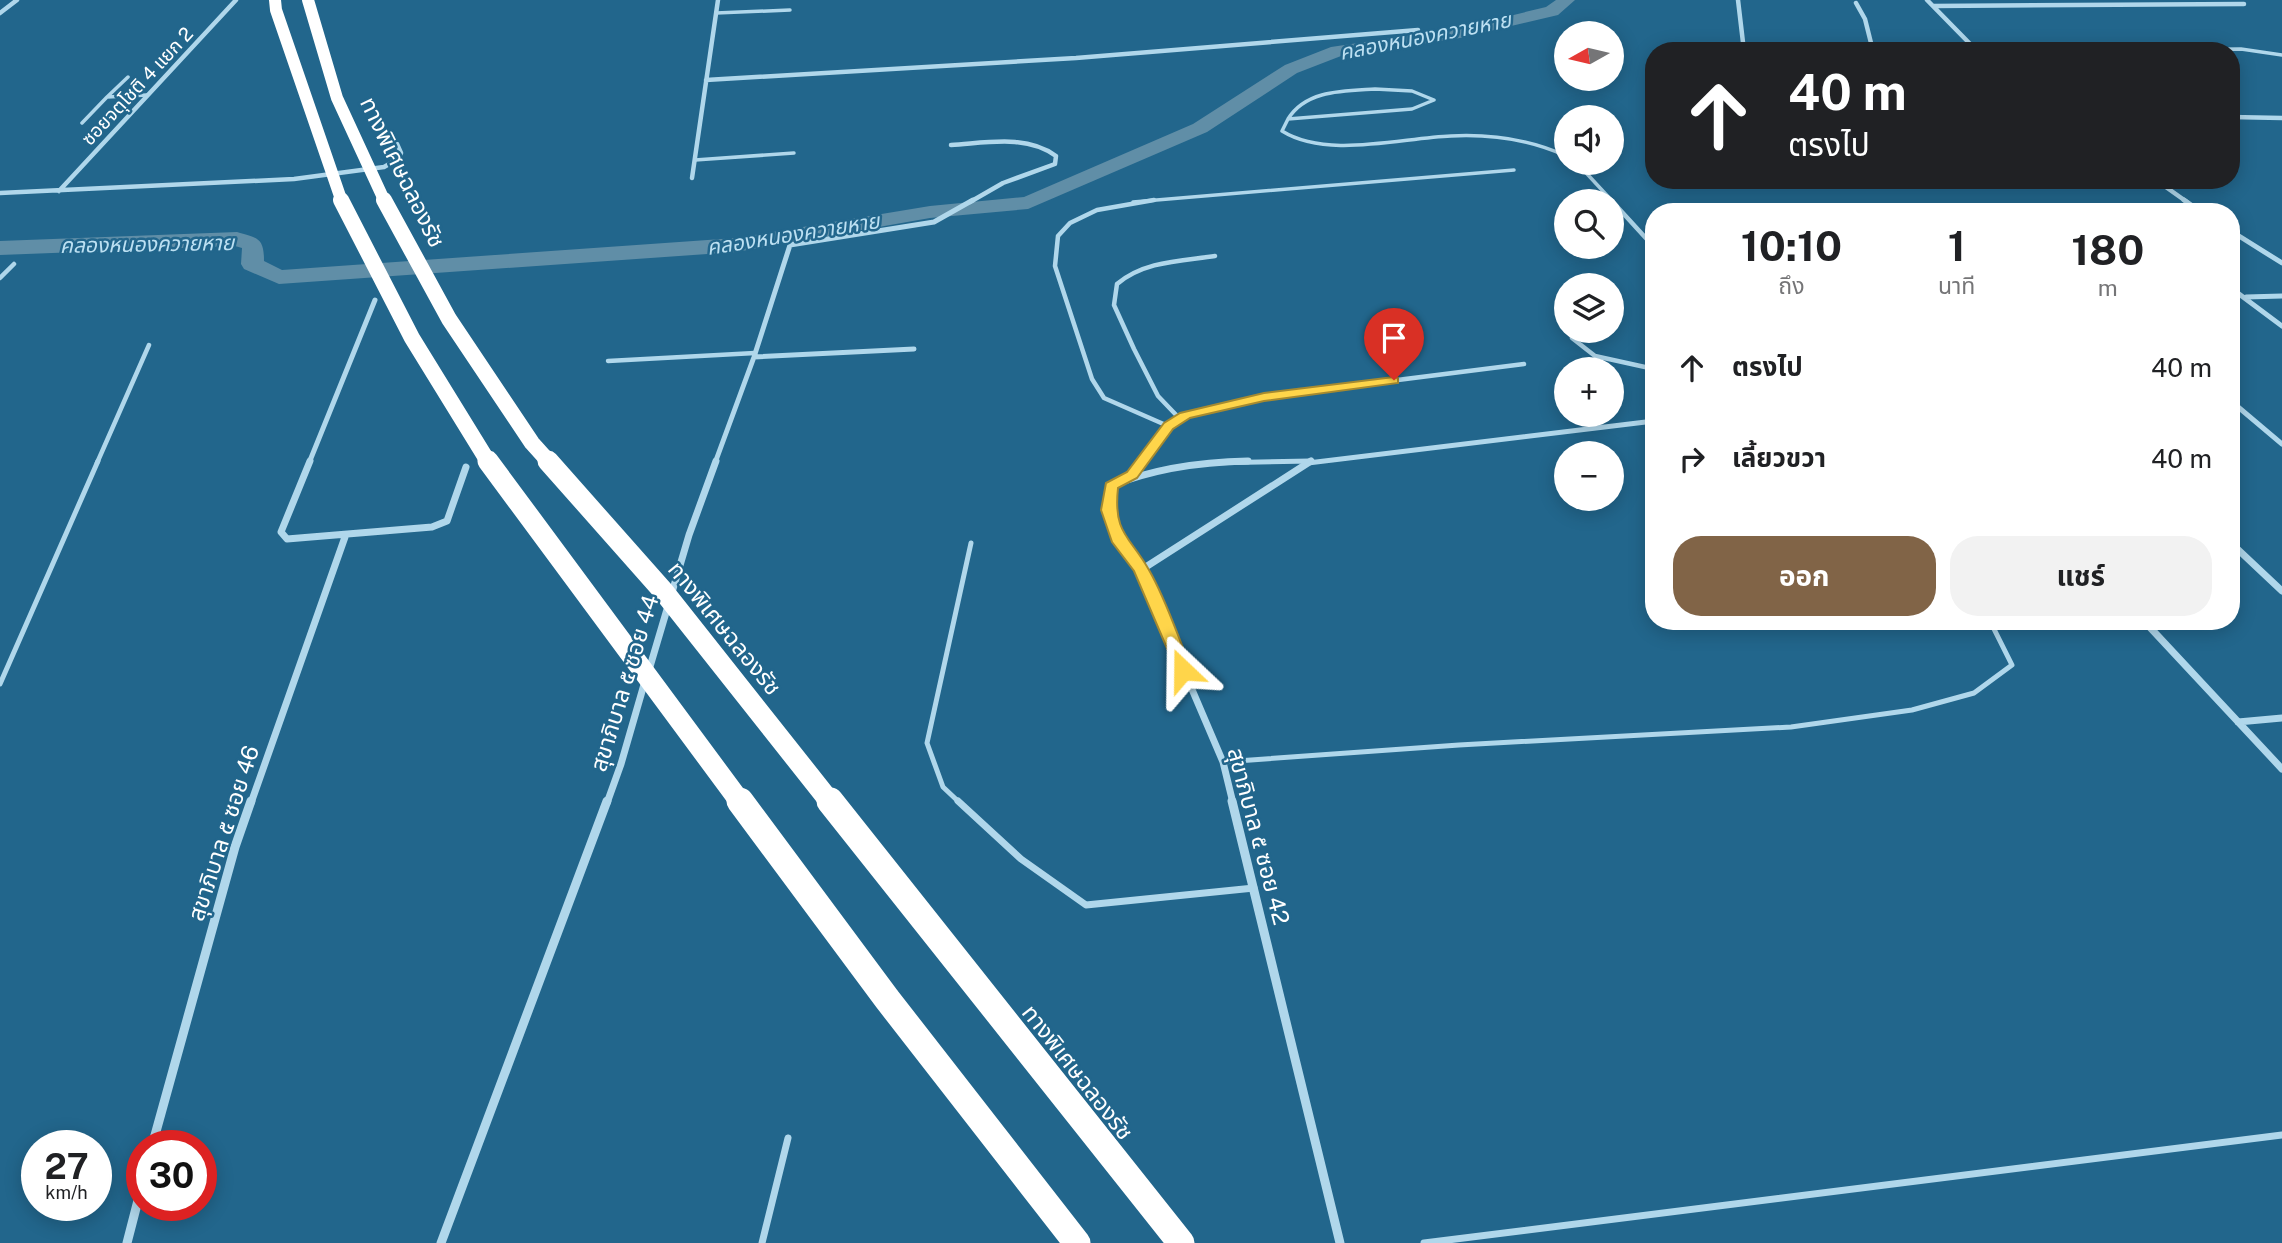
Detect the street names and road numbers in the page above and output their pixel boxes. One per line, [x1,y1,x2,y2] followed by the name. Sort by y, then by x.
[77,22,198,150] street label: ซอยจตุโชติ 4 แยก 2
[355,92,451,252] street label: ทางพิเศษฉลองรัช
[663,556,787,700] street label: ทางพิเศษฉลองรัช
[584,592,665,775] street label: สุขาภิบาล ๕ ซอย 44
[182,742,265,924] street label: สุขาภิบาล ๕ ซอย 46
[1221,744,1296,928] street label: สุขาภิบาล ๕ ซอย 42
[1017,999,1139,1145] street label: ทางพิเศษฉลองรัช

